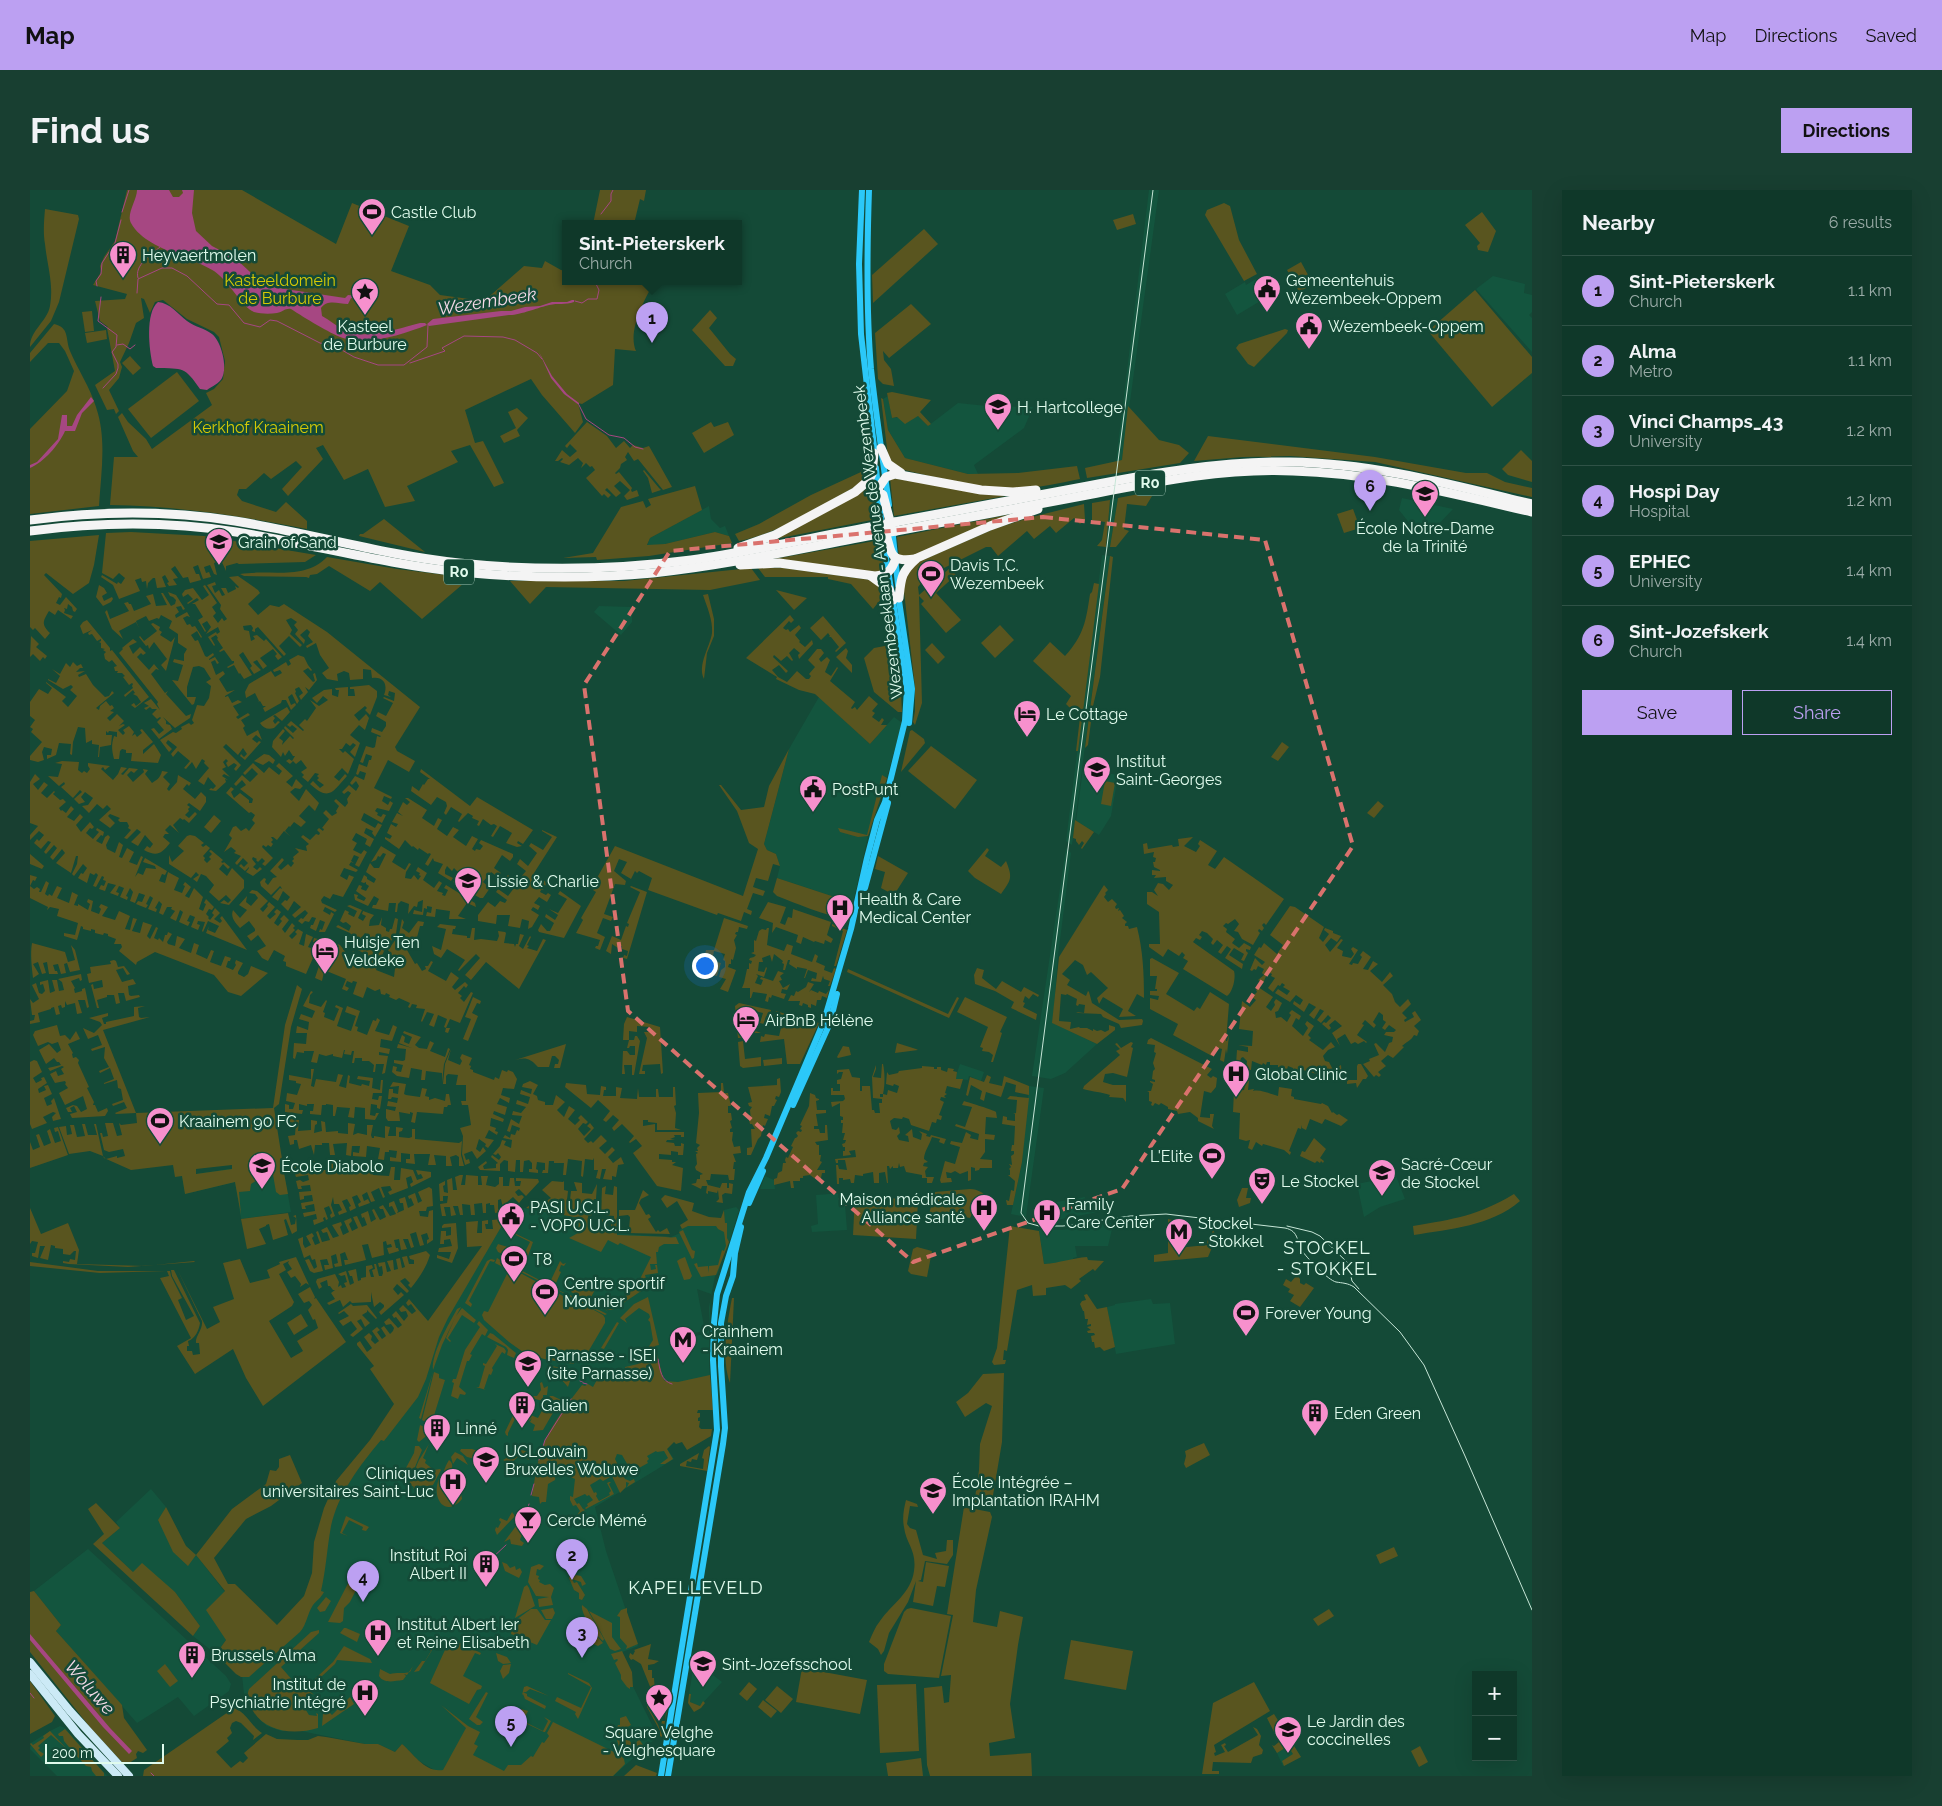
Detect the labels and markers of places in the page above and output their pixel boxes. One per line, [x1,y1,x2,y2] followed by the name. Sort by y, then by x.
[357,197,387,236] sports icon: Castle Club
[391,203,476,222] place label: Castle Club
[108,240,138,279] building icon: Heyvaertmolen
[142,246,256,265] place label: Heyvaertmolen
[1286,271,1442,308] place label: Gemeentehuis Wezembeek-Oppem
[1252,274,1282,313] public building icon: Gemeentehuis Wezembeek-Oppem
[350,277,380,316] place icon: Kasteel de Burbure
[636,302,668,343] pin: 1
[1294,311,1324,350] public building icon: Wezembeek-Oppem
[323,317,407,354] place label: Kasteel de Burbure
[1328,317,1484,336] place label: Wezembeek-Oppem
[983,392,1013,431] school or university icon: H. Hartcollege
[1017,398,1123,417] place label: H. Hartcollege
[1354,470,1386,511] pin: 6
[1410,479,1440,518] school or university icon: École Notre-Dame de la Trinité
[1356,518,1494,556] place label: École Notre-Dame de la Trinité
[204,527,234,566] school or university icon: Grain of Sand
[238,533,337,552] place label: Grain of Sand
[950,556,1044,593] place label: Davis T.C. Wezembeek
[916,559,946,598] sports icon: Davis T.C. Wezembeek
[1012,699,1042,738] hotel icon: Le Cottage
[1046,705,1128,724] place label: Le Cottage
[1116,752,1222,789] place label: Institut Saint-Georges
[1082,755,1112,794] school or university icon: Institut Saint-Georges
[798,774,828,813] public building icon: PostPunt
[832,780,899,799] place label: PostPunt
[453,866,483,905] school or university icon: Lissie & Charlie
[487,872,599,891] place label: Lissie & Charlie
[859,890,971,927] place label: Health & Care Medical Center
[825,893,855,932] hospital icon: Health & Care Medical Center
[344,933,420,970] place label: Huisje Ten Veldeke
[310,936,340,975] hotel icon: Huisje Ten Veldeke
[731,1005,761,1044] hotel icon: AirBnB Hélène
[765,1011,873,1030] place label: AirBnB Hélène
[1221,1059,1251,1098] hospital icon: Global Clinic
[1255,1065,1347,1084] place label: Global Clinic
[145,1106,175,1145] sports icon: Kraainem 90 FC
[179,1112,297,1131] place label: Kraainem 90 FC
[1197,1141,1227,1180] sports icon: L'Elite
[1150,1147,1193,1166] place label: L'Elite
[247,1151,277,1190] school or university icon: École Diabolo
[1401,1155,1493,1192] place label: Sacré-Cœur de Stockel
[281,1156,383,1176] place label: École Diabolo
[1367,1158,1397,1197] school or university icon: Sacré-Cœur de Stockel
[1247,1166,1277,1205] theatre icon: Le Stockel
[1281,1172,1359,1191] place label: Le Stockel
[839,1190,965,1227] place label: Maison médicale Alliance santé
[969,1193,999,1232] hospital icon: Maison médicale Alliance santé
[1066,1195,1155,1232] place label: Family Care Center
[530,1198,630,1235] place label: PASI U.C.L. - VOPO U.C.L.
[1032,1198,1062,1237] hospital icon: Family Care Center
[496,1201,526,1240] public building icon: PASI U.C.L. - VOPO U.C.L.
[1198,1214,1264,1251] place label: Stockel - Stokkel
[1164,1217,1194,1256] metro station icon: Stockel - Stokkel
[499,1244,529,1283] sports icon: T8
[533,1250,552,1269] place label: T8
[564,1274,665,1311] place label: Centre sportif Mounier
[530,1277,560,1316] sports icon: Centre sportif Mounier
[1231,1298,1261,1337] sports icon: Forever Young
[1265,1304,1372,1323] place label: Forever Young
[702,1322,783,1359] place label: Crainhem - Kraainem
[668,1325,698,1364] metro station icon: Crainhem - Kraainem
[547,1346,656,1383] place label: Parnasse - ISEI (site Parnasse)
[513,1349,543,1388] school or university icon: Parnasse - ISEI (site Parnasse)
[507,1390,537,1429] building icon: Galien
[541,1396,588,1415] place label: Galien
[1300,1398,1330,1437] building icon: Eden Green
[1334,1404,1421,1423] place label: Eden Green
[422,1413,452,1452] building icon: Linné
[456,1419,497,1438] place label: Linné
[505,1442,638,1479] place label: UCLouvain Bruxelles Woluwe
[471,1445,501,1484] school or university icon: UCLouvain Bruxelles Woluwe
[262,1464,434,1501] place label: Cliniques universitaires Saint-Luc
[438,1467,468,1506] hospital icon: Cliniques universitaires Saint-Luc
[952,1472,1100,1510] place label: École Intégrée – Implantation IRAHM
[918,1476,948,1515] school or university icon: École Intégrée – Implantation IRAHM
[513,1505,543,1544] bar icon: Cercle Mémé
[547,1511,647,1530] place label: Cercle Mémé
[556,1539,588,1580] pin: 2
[390,1546,467,1583] place label: Institut Roi Albert II
[471,1549,501,1588] building icon: Institut Roi Albert II
[347,1561,379,1602] pin: 4
[397,1615,530,1652] place label: Institut Albert Ier et Reine Elisabeth
[566,1617,598,1658] pin: 3
[363,1618,393,1657] hospital icon: Institut Albert Ier et Reine Elisabeth
[177,1640,207,1679] building icon: Brussels Alma
[211,1646,316,1665] place label: Brussels Alma
[688,1649,718,1688] school or university icon: Sint-Jozefsschool
[722,1655,852,1674] place label: Sint-Jozefsschool
[210,1675,346,1712] place label: Institut de Psychiatrie Intégré
[350,1678,380,1717] hospital icon: Institut de Psychiatrie Intégré
[644,1683,674,1722] place icon: Square Velghe - Velghesquare
[495,1706,527,1747] pin: 5
[1307,1712,1405,1749] place label: Le Jardin des coccinelles
[1273,1715,1303,1754] school or university icon: Le Jardin des coccinelles
[602,1723,716,1760] place label: Square Velghe - Velghesquare

